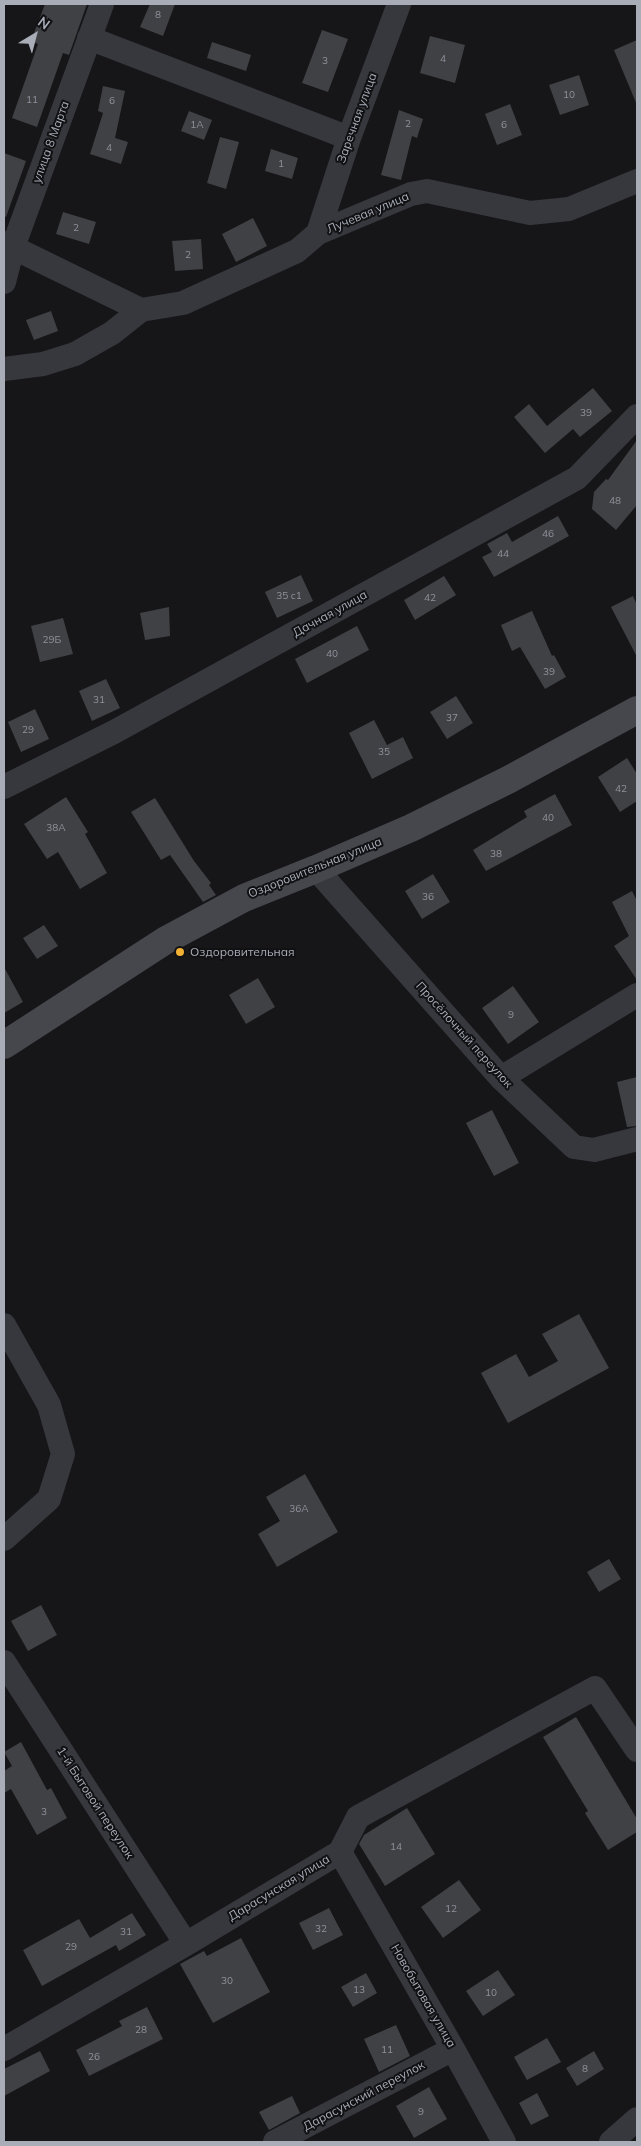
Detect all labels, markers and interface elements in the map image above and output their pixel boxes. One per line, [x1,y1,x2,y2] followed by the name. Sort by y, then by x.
[155,9,161,21] house number: 8
[10,10,60,60] north arrow
[34,13,54,33] text: N
[440,53,446,65] house number: 4
[322,55,328,67] house number: 3
[334,71,380,165] street label: Заречная улица
[563,89,575,101] house number: 10
[26,94,38,106] house number: 11
[109,95,115,107] house number: 6
[30,99,72,185] street label: улица 8 Марта
[405,118,411,130] house number: 2
[190,119,204,131] house number: 1А
[501,119,507,131] house number: 6
[106,142,112,154] house number: 4
[278,158,284,170] house number: 1
[325,189,411,237] street label: Лучевая улица
[73,222,79,234] house number: 2
[185,249,191,261] house number: 2
[580,407,592,419] house number: 39
[609,495,621,507] house number: 48
[542,528,554,540] house number: 46
[497,548,509,560] house number: 44
[290,588,370,640] street label: Дачная улица
[276,590,302,602] house number: 35 с1
[424,592,436,604] house number: 42
[43,634,61,646] house number: 29Б
[326,648,338,660] house number: 40
[543,666,555,678] house number: 39
[93,694,105,706] house number: 31
[446,712,458,724] house number: 37
[22,724,34,736] house number: 29
[378,746,390,758] house number: 35
[615,783,627,795] house number: 42
[542,812,554,824] house number: 40
[46,822,66,834] house number: 38А
[246,835,384,901] street label: Оздоровительная улица
[490,848,502,860] house number: 38
[422,891,434,903] house number: 36
[190,945,295,959] place label: Оздоровительная
[174,946,186,958] marker: Оздоровительная
[413,979,515,1091] street label: Просёлочный переулок
[508,1009,514,1021] house number: 9
[289,1503,309,1515] house number: 36А
[53,1744,137,1862] street label: 1-й Бытовой переулок
[41,1806,47,1818] house number: 3
[390,1841,402,1853] house number: 14
[226,1852,332,1924] street label: Дарасунская улица
[445,1903,457,1915] house number: 12
[315,1923,327,1935] house number: 32
[120,1926,132,1938] house number: 31
[65,1941,77,1953] house number: 29
[388,1942,458,2050] street label: Новобытовая улица
[221,1975,233,1987] house number: 30
[353,1984,365,1996] house number: 13
[485,1987,497,1999] house number: 10
[135,2024,147,2036] house number: 28
[381,2044,393,2056] house number: 11
[88,2051,100,2063] house number: 26
[301,2058,427,2134] street label: Дарасунский переулок
[582,2063,588,2075] house number: 8
[418,2106,424,2118] house number: 9

